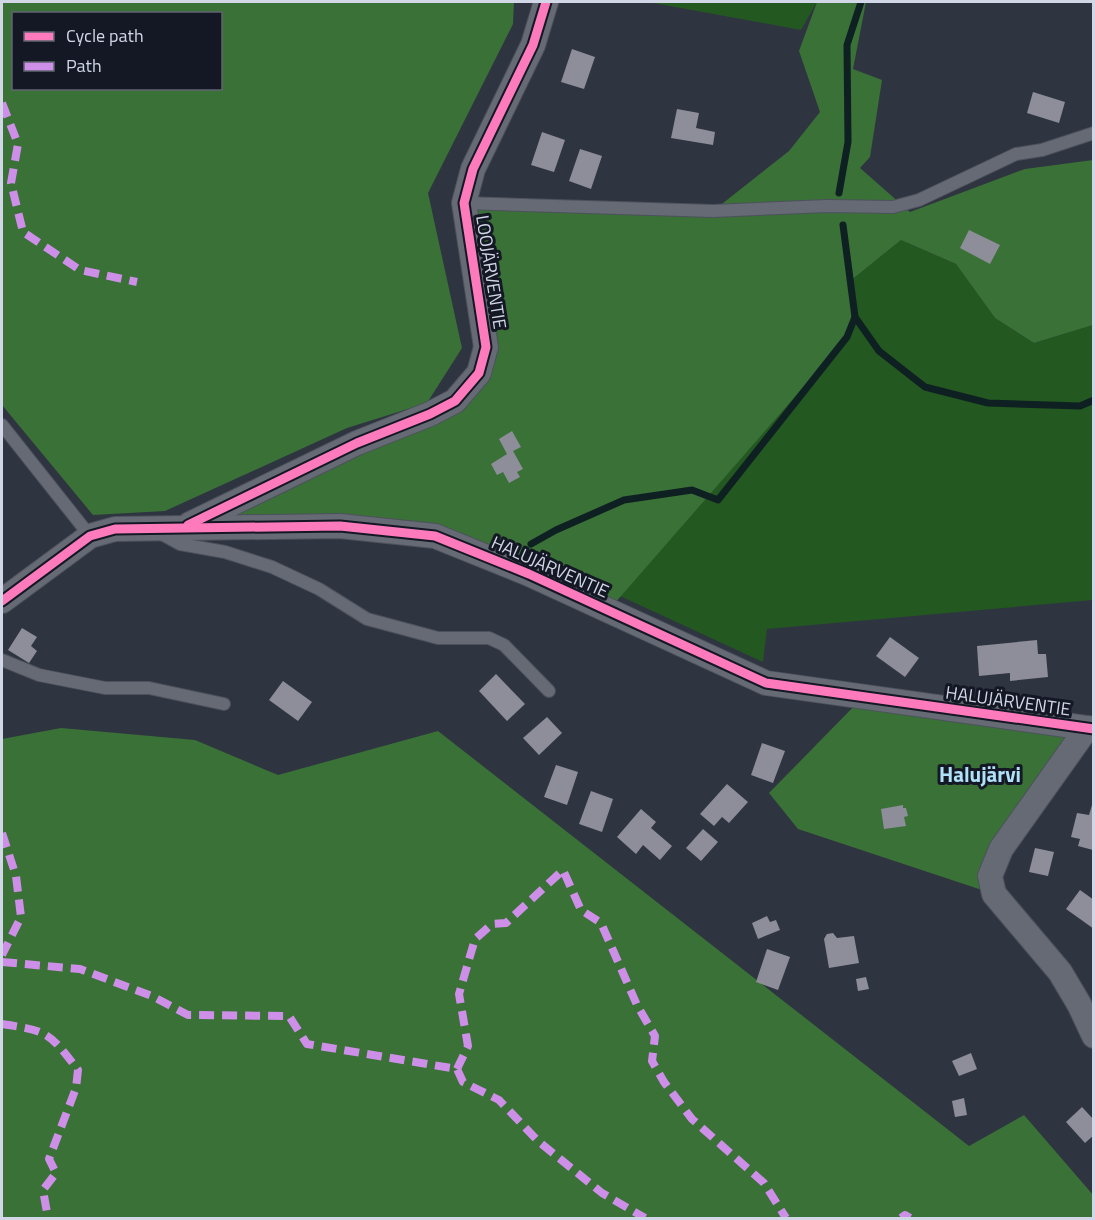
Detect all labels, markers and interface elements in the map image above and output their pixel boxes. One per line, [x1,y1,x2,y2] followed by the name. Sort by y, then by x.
[12,12,222,90] legend
[66,22,144,49] text: Cycle path
[66,52,102,79] text: Path
[469,213,514,331] street label: LOOJÄRVENTIE
[487,529,613,604] street label: HALUJÄRVENTIE
[944,678,1072,723] street label: HALUJÄRVENTIE
[939,758,1021,790] district label: Halujärvi

